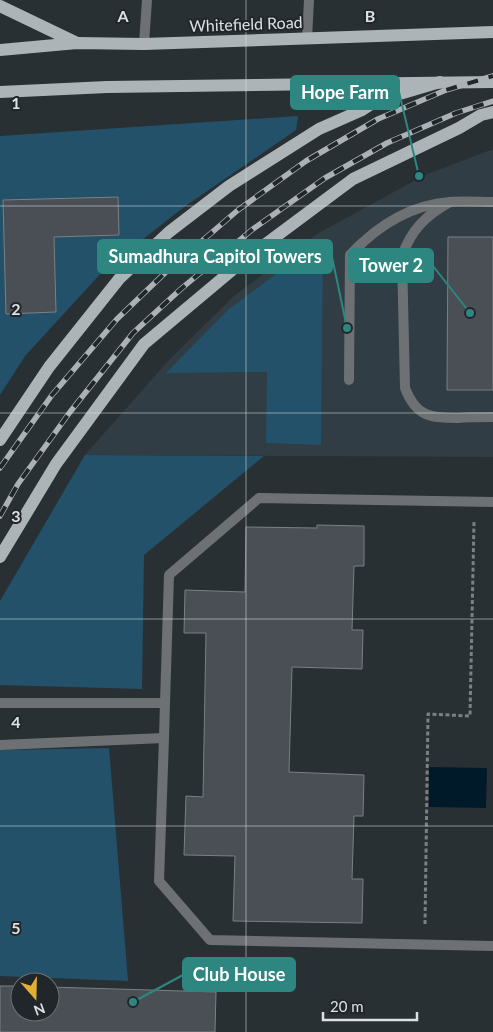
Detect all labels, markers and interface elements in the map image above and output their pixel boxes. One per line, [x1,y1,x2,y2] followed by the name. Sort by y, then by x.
[116,6,129,25] text: A
[365,6,375,25] text: B
[189,12,303,35] street label: Whitefield Road
[291,76,399,109] callout: Hope Farm
[301,81,389,103] text: Hope Farm
[11,93,21,112] text: 1
[98,240,332,273] callout: Sumadhura Capitol Towers
[108,245,322,267] text: Sumadhura Capitol Towers
[349,249,433,282] callout: Tower 2
[359,254,423,276] text: Tower 2
[11,299,21,318] text: 2
[11,506,21,525] text: 3
[11,712,21,731] text: 4
[11,918,21,937] text: 5
[183,958,295,991] callout: Club House
[193,963,286,985] text: Club House
[10,972,60,1022] north arrow
[323,990,417,1022] scale bar
[330,997,364,1015] text: 20 m
[32,1000,48,1020] text: N

